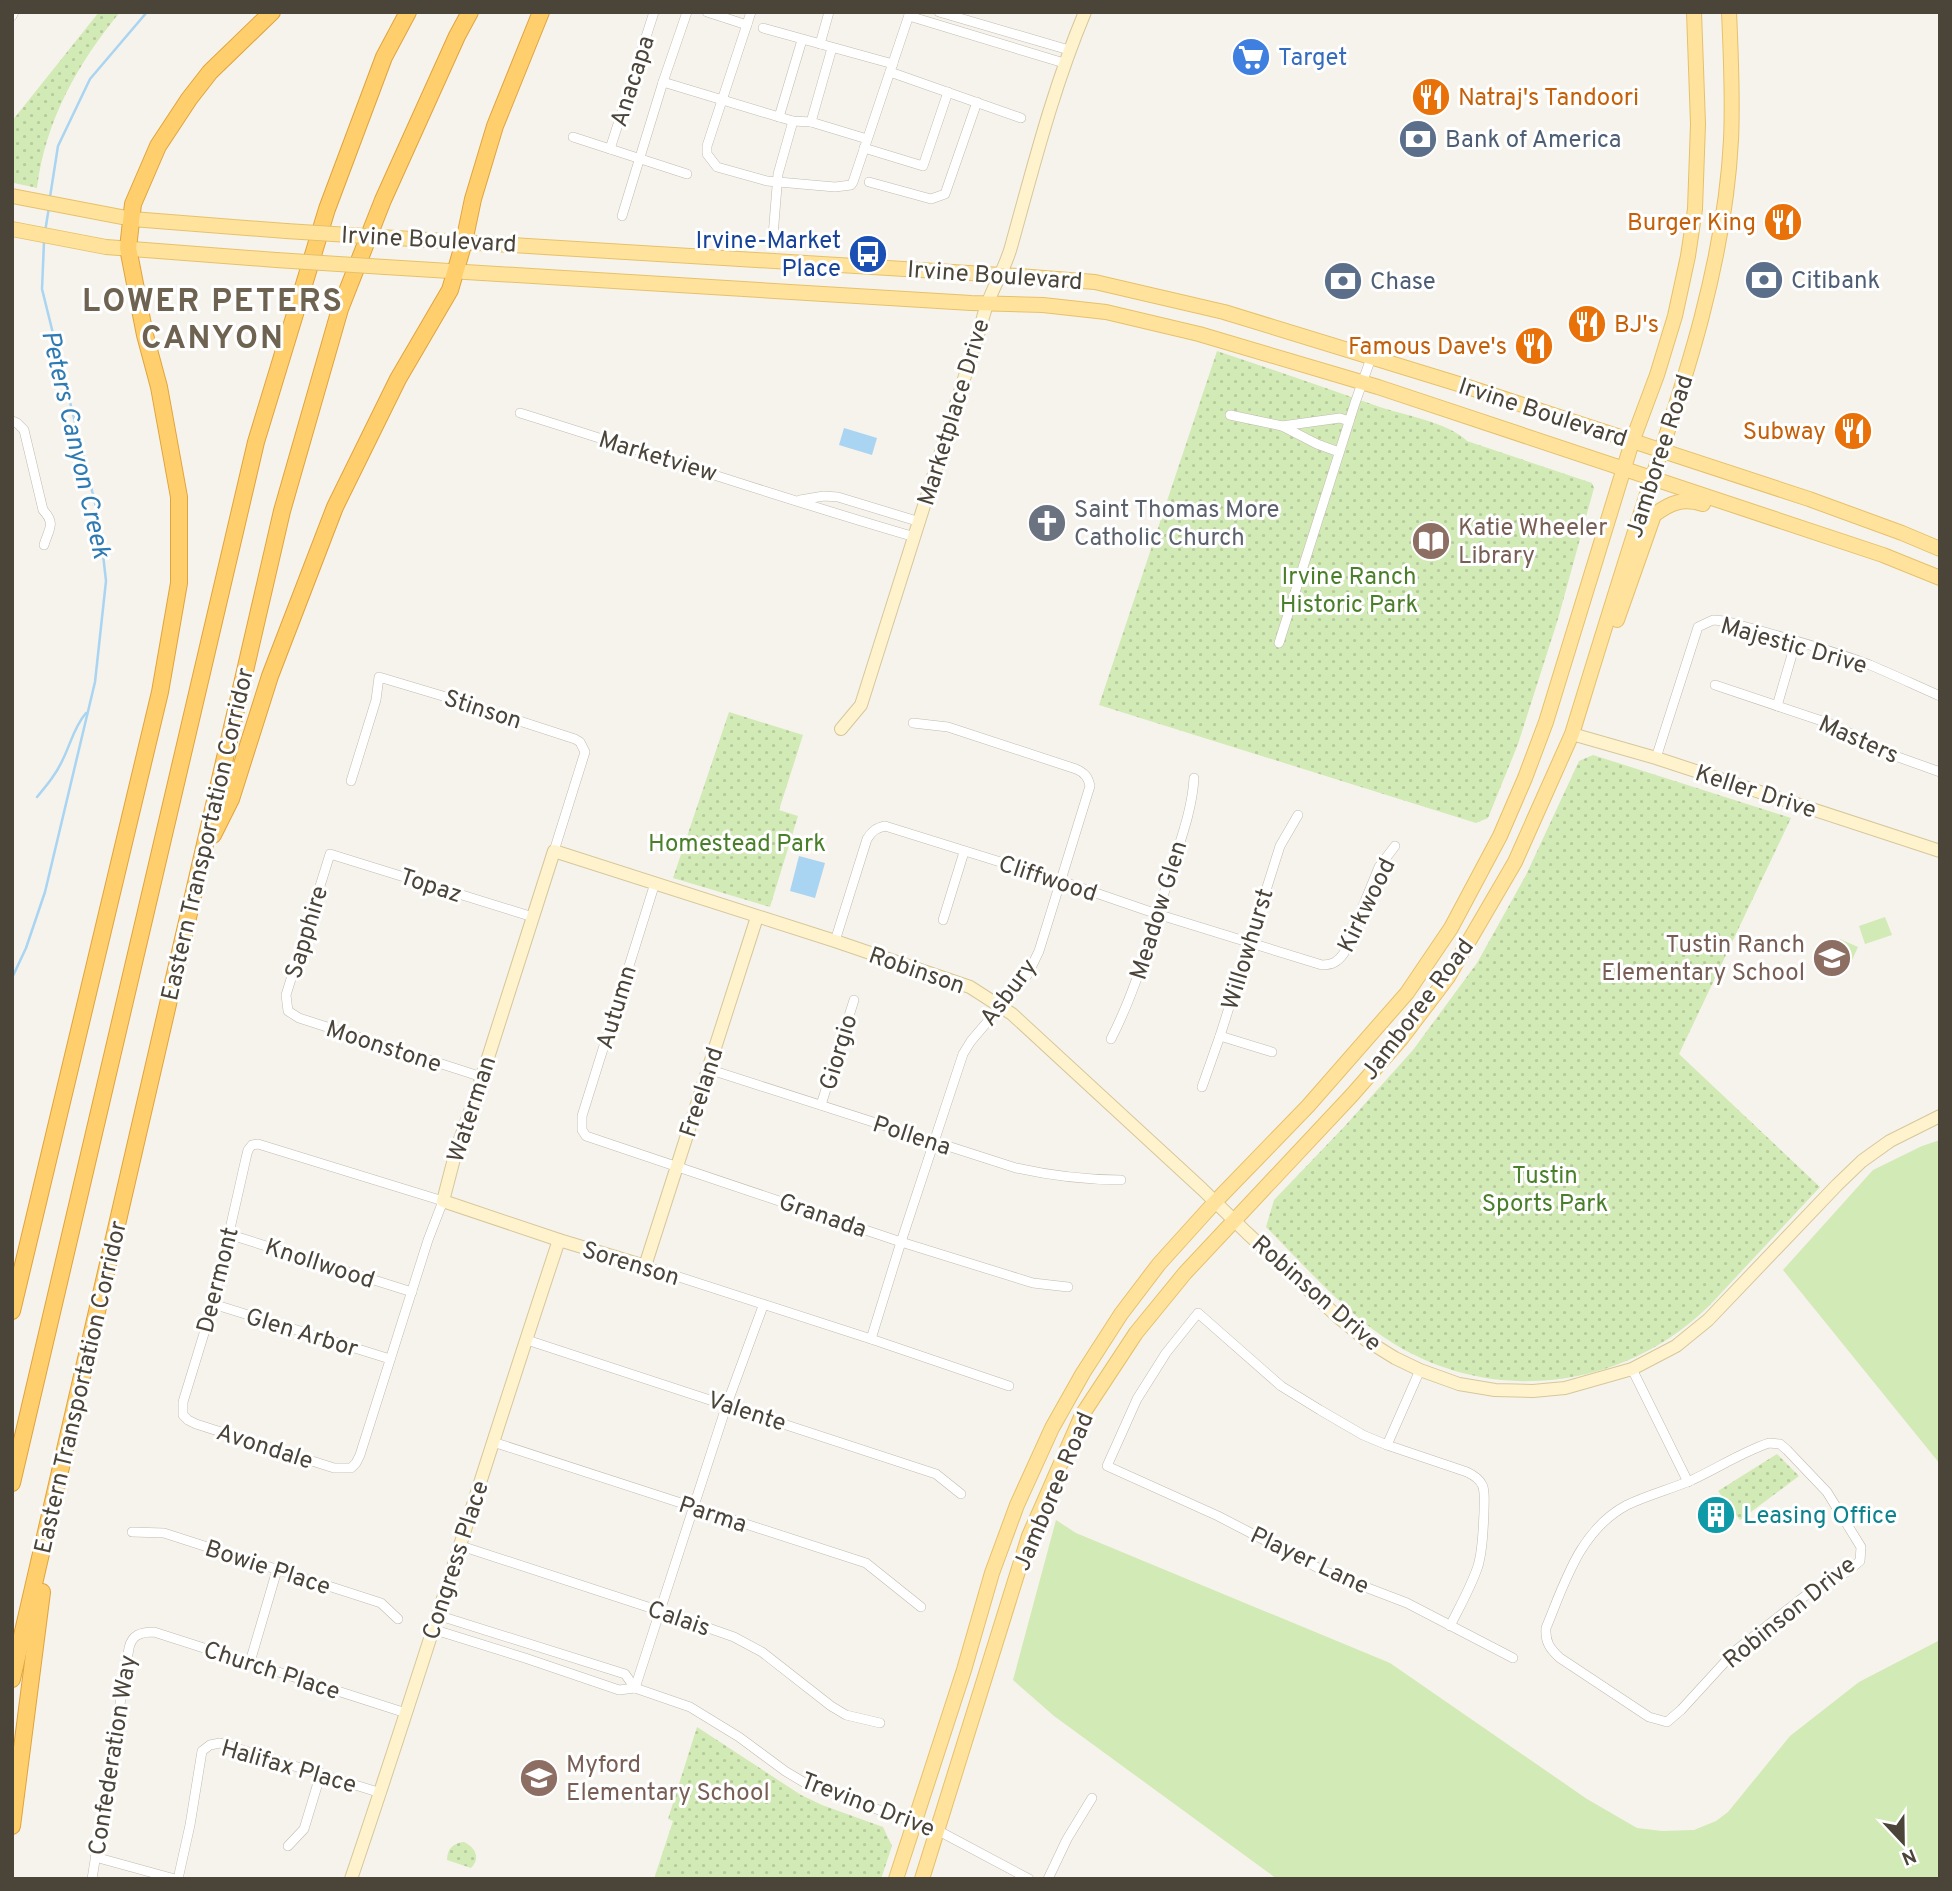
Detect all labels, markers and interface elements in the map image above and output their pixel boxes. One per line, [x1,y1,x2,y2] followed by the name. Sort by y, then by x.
[605,32,663,131] street label: Anacapa
[1230,36,1272,78] supermarket icon: Target
[1278,44,1347,74] place label: Target
[1410,76,1452,118] restaurant icon: Natraj's Tandoori
[1458,84,1639,114] place label: Natraj's Tandoori
[1397,118,1439,160] bank icon: Bank of America
[1445,126,1621,156] place label: Bank of America
[1762,201,1804,243] restaurant icon: Burger King
[1627,209,1756,239] place label: Burger King
[340,221,517,261] street label: Irvine Boulevard
[695,227,841,285] place label: Irvine-Market Place
[847,233,889,275] bus stop icon: Irvine-Market Place
[906,256,1084,298] street label: Irvine Boulevard
[1743,259,1785,301] bank icon: Citibank
[1322,260,1364,302] bank icon: Chase
[1791,267,1880,297] place label: Citibank
[1370,268,1436,298] place label: Chase
[82,283,344,360] district label: LOWER PETERS CANYON
[1566,303,1608,345] restaurant icon: BJ's
[1614,311,1659,341] place label: BJ's
[912,315,998,510] street label: Marketplace Drive
[1513,325,1555,367] restaurant icon: Famous Dave's
[32,327,117,563] water label: Peters Canyon Creek
[1348,333,1507,363] place label: Famous Dave's
[1620,371,1701,542] street label: Jamboree Road
[1454,372,1631,455] street label: Irvine Boulevard
[1832,410,1874,452] restaurant icon: Subway
[1743,418,1826,448] place label: Subway
[595,426,720,490] street label: Marketview
[1074,496,1279,554] place label: Saint Thomas More Catholic Church
[1026,502,1068,544] church icon: Saint Thomas More Catholic Church
[1458,514,1608,572] place label: Katie Wheeler Library
[1410,520,1452,562] library icon: Katie Wheeler Library
[1280,563,1418,621] park label: Irvine Ranch Historic Park
[1717,612,1870,682] street label: Majestic Drive
[156,665,262,1004] street label: Eastern Transportation Corridor
[440,684,525,738] street label: Stinson
[1813,710,1903,772] street label: Masters
[1691,759,1820,827] street label: Keller Drive
[648,830,826,860] park label: Homestead Park
[1125,837,1195,984] street label: Meadow Glen
[994,850,1101,910] street label: Cliffwood
[1332,854,1404,958] street label: Kirkwood
[395,863,465,911] street label: Topaz
[280,882,336,983] street label: Sapphire
[1216,885,1282,1014] street label: Willowhurst
[1601,931,1805,989] place label: Tustin Ranch Elementary School
[1356,933,1482,1087] street label: Jamboree Road
[1811,937,1853,979] school or university icon: Tustin Ranch Elementary School
[864,941,968,1002] street label: Robinson
[974,953,1045,1033] street label: Asbury
[591,962,645,1053] street label: Autumn
[814,1011,866,1094] street label: Giorgio
[322,1015,445,1081] street label: Moonstone
[674,1044,732,1142] street label: Freeland
[442,1053,504,1167] street label: Waterman
[868,1110,954,1164] street label: Pollena
[1482,1162,1608,1220] park label: Tustin Sports Park
[774,1188,870,1246] street label: Granada
[29,1218,135,1557] street label: Eastern Transportation Corridor
[191,1224,247,1337] street label: Deermont
[1245,1230,1387,1359] street label: Robinson Drive
[261,1233,378,1297] street label: Knollwood
[578,1236,683,1294] street label: Sorenson
[241,1303,361,1365] street label: Glen Arbor
[703,1386,790,1440] street label: Valente
[1008,1408,1102,1576] street label: Jamboree Road
[212,1418,316,1478] street label: Avondale
[417,1477,497,1644] street label: Congress Place
[675,1491,750,1541] street label: Parma
[1695,1494,1737,1536] building icon: Leasing Office
[1743,1502,1897,1532] place label: Leasing Office
[1245,1521,1373,1602] street label: Player Lane
[201,1534,334,1603] street label: Bowie Place
[1718,1551,1863,1676] street label: Robinson Drive
[643,1595,714,1645] street label: Calais
[199,1636,344,1708] street label: Church Place
[83,1653,145,1858] street label: Confederation Way
[217,1734,360,1802] street label: Halifax Place
[566,1751,770,1809] place label: Myford Elementary School
[518,1757,560,1799] school or university icon: Myford Elementary School
[796,1767,939,1845] street label: Trevino Drive
[1868,1807,1938,1877] north arrow
[1898,1842,1919,1870] text: N

